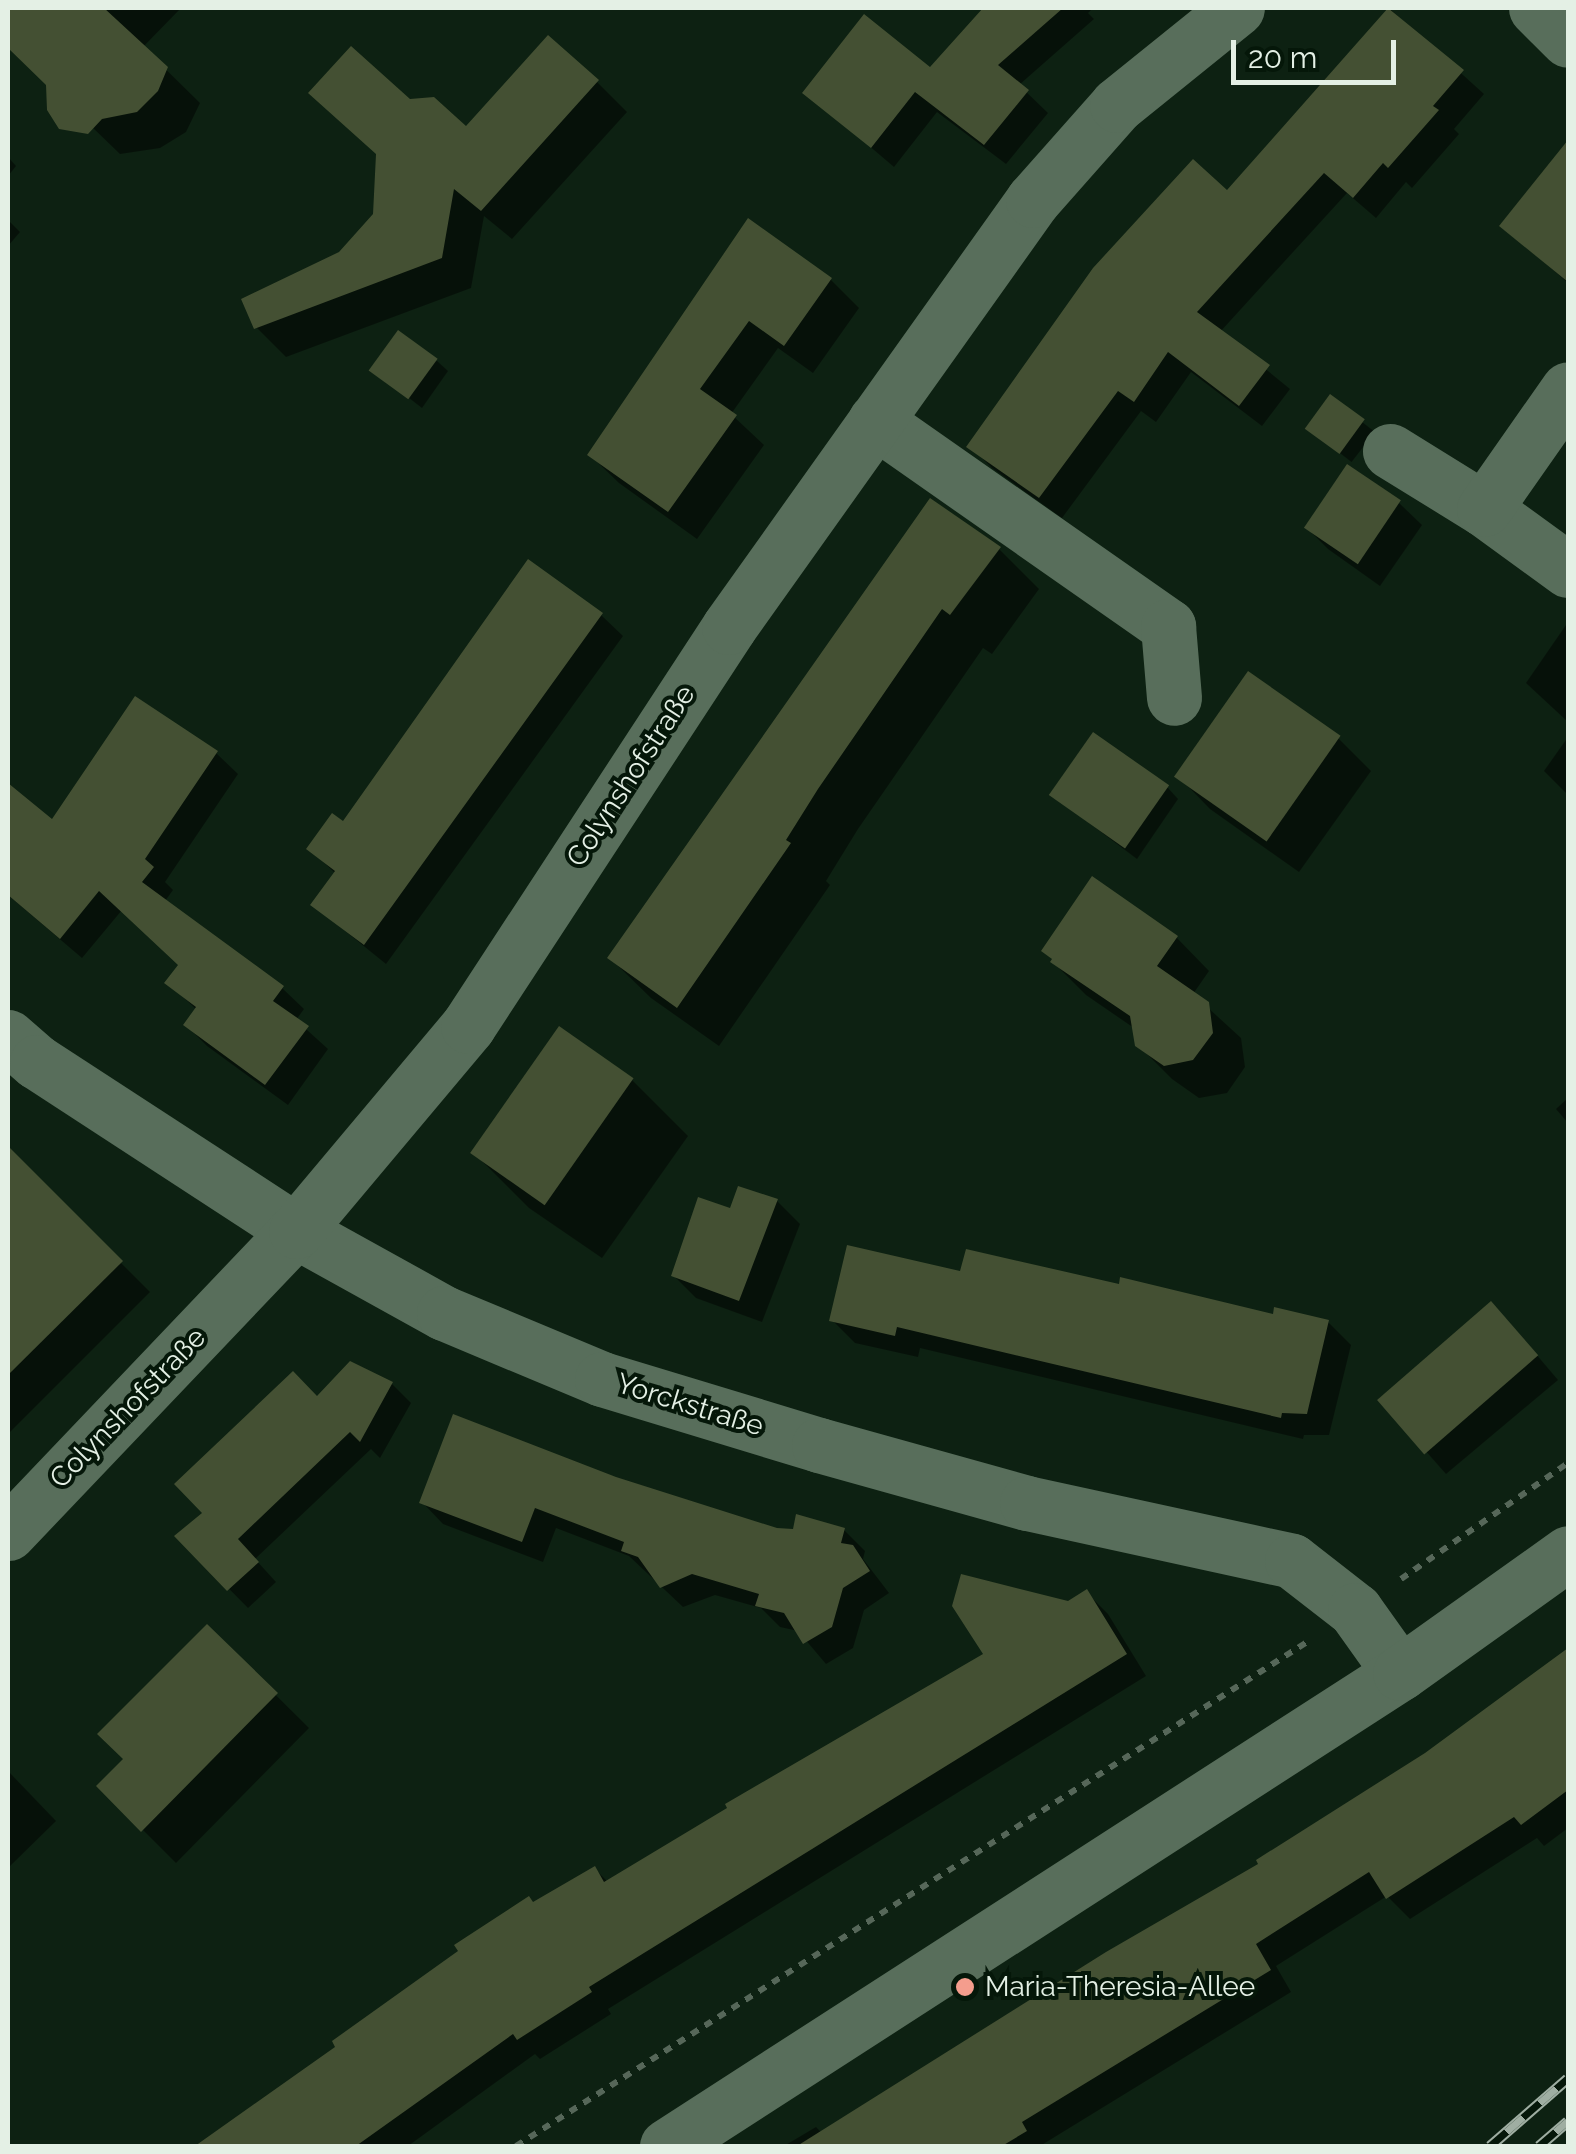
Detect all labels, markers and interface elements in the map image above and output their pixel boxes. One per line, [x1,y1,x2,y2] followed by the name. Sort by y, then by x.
[1236,20,1401,82] scale bar
[1248,40,1317,75] text: 20 m
[560,679,702,873] street label: Colynshofstraße
[43,1321,213,1495] street label: Colynshofstraße
[613,1367,767,1443] street label: Yorckstraße
[985,1970,1255,2004] place label: Maria-Theresia-Allee
[954,1976,976,1998] marker: Maria-Theresia-Allee

